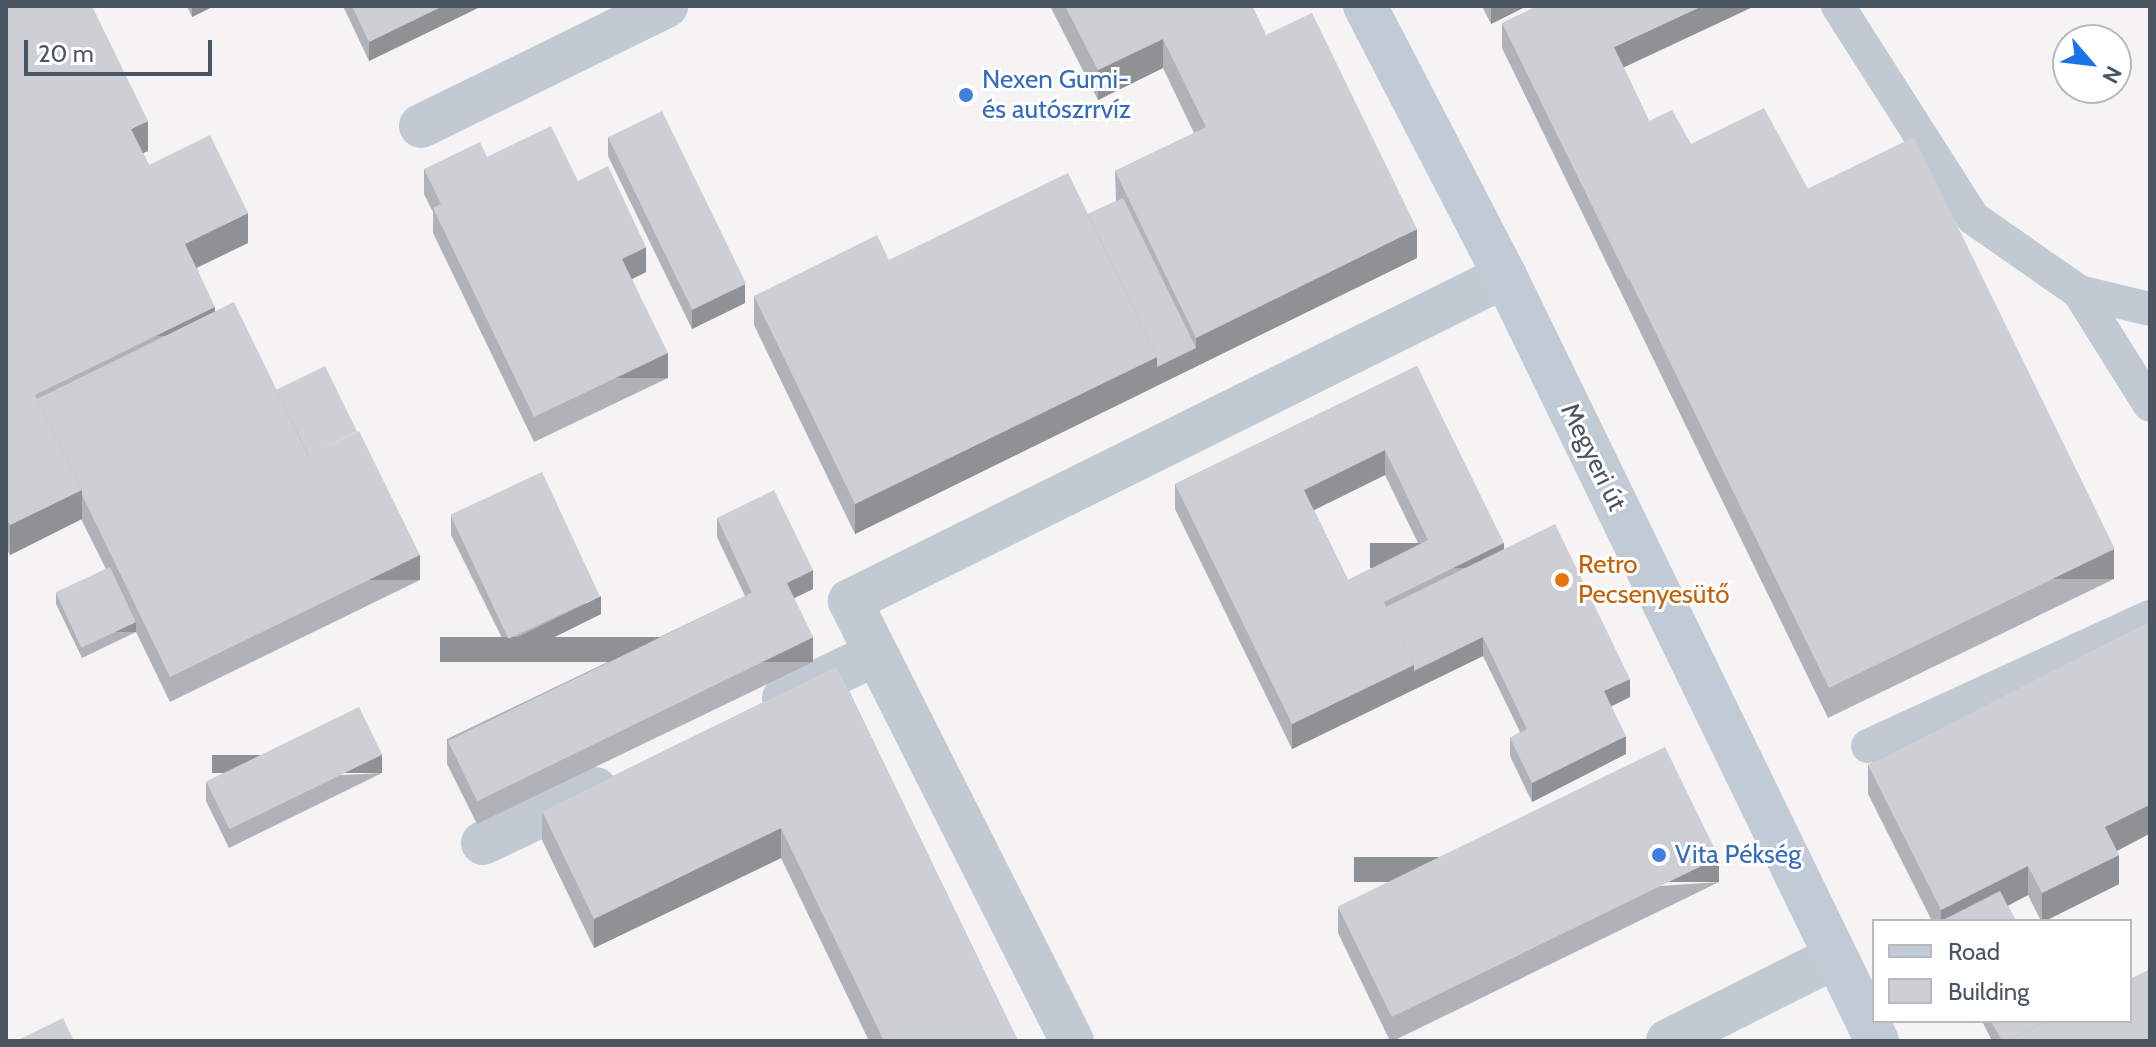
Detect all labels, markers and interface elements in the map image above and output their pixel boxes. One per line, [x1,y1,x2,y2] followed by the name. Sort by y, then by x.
[28,24,216,74] scale bar
[2052,24,2132,104] north arrow
[38,39,94,68] text: 20 m
[2096,61,2127,88] text: N
[982,64,1131,126] place label: Nexen Gumi- és autószrrvíz
[957,86,975,104] marker: Nexen Gumi- és autószrrvíz
[1554,398,1632,516] street label: Megyeri út
[1578,549,1730,610] place label: Retro Pecsenyesütő
[1553,571,1571,589] marker: Retro Pecsenyesütő
[1675,839,1801,871] place label: Vita Pékség
[1650,846,1668,864] marker: Vita Pékség
[1872,919,2132,1023] legend
[1948,937,2000,966] text: Road
[1948,977,2029,1006] text: Building

